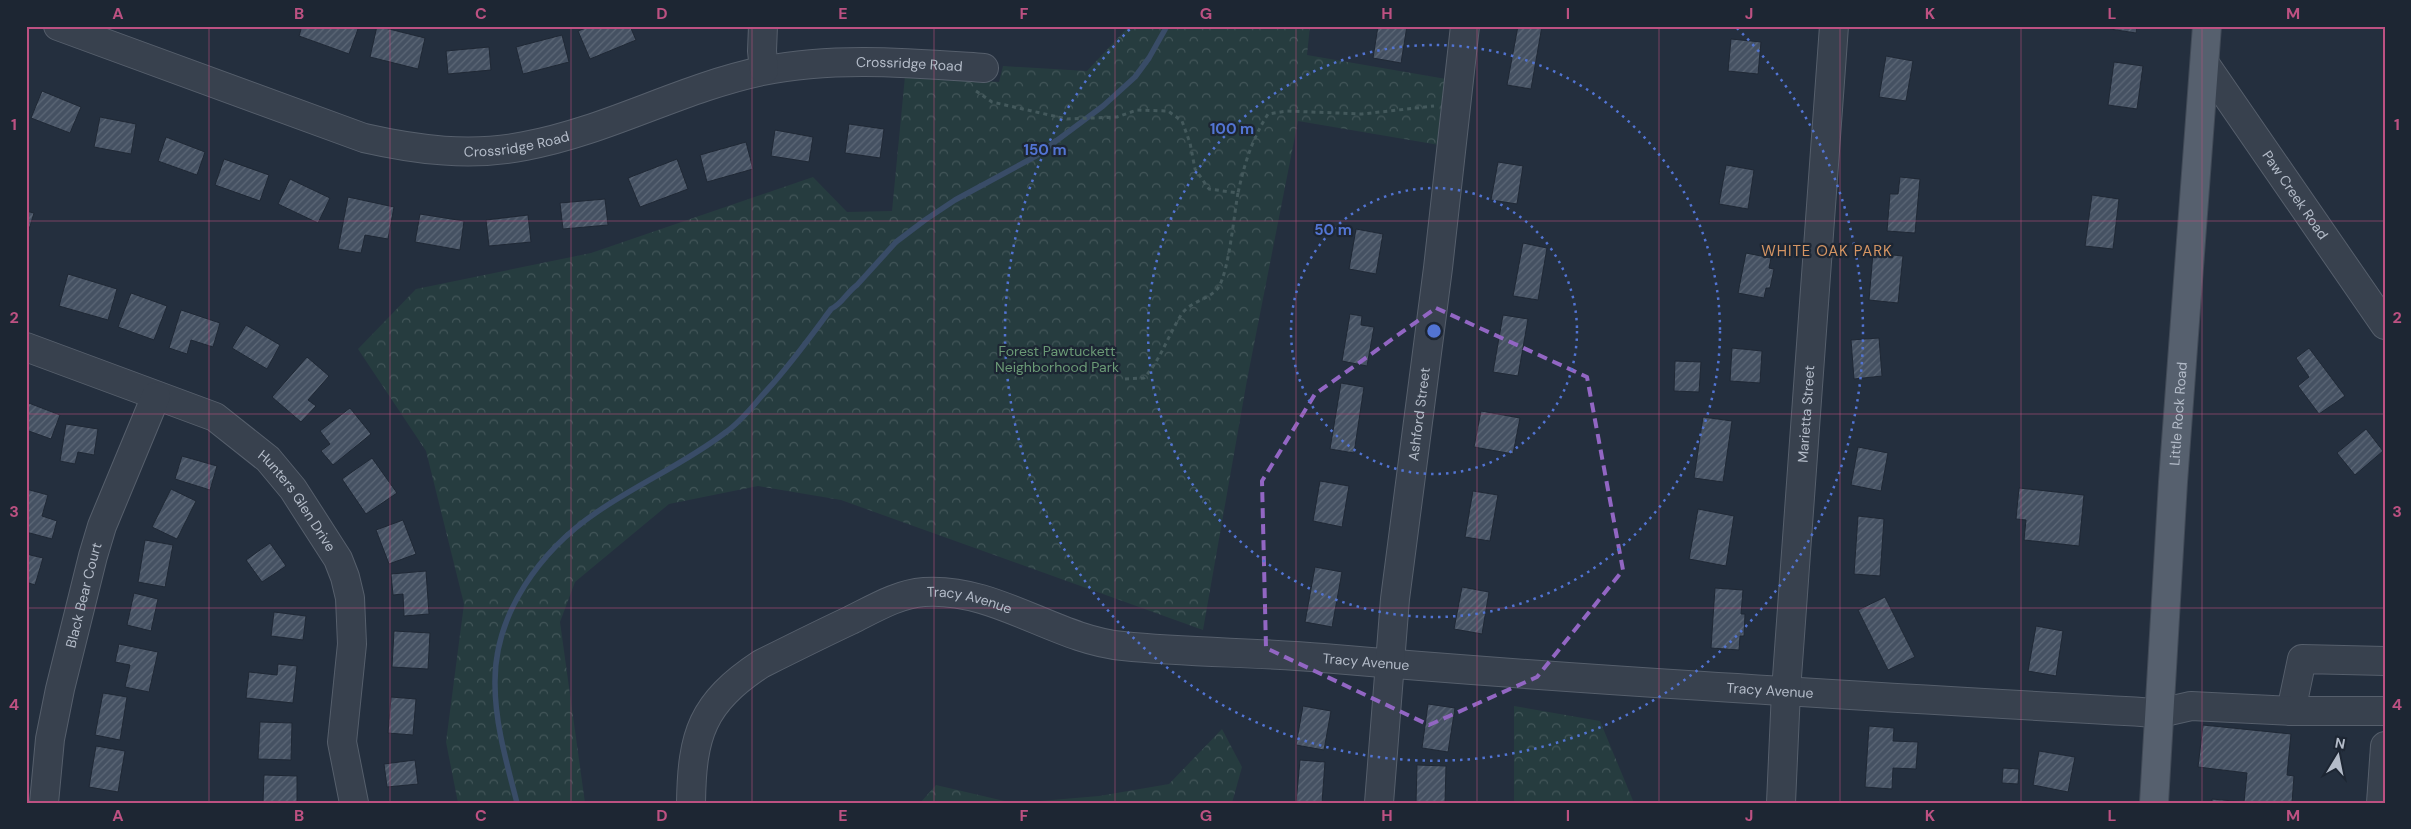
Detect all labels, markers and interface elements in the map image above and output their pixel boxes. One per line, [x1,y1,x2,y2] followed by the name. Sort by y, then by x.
[112,3,124,24] text: A
[294,3,304,24] text: B
[475,3,487,24] text: C
[656,3,668,24] text: D
[838,3,848,24] text: E
[1020,3,1029,24] text: F
[1200,3,1212,24] text: G
[1381,3,1393,24] text: H
[1566,3,1570,24] text: I
[1745,3,1753,24] text: J
[1925,3,1936,24] text: K
[2108,3,2117,24] text: L
[2286,3,2300,24] text: M
[856,53,963,75] street label: Crossridge Road
[11,114,17,135] text: 1
[2394,114,2400,135] text: 1
[1210,119,1254,139] text: 100 m
[464,127,571,160] street label: Crossridge Road
[1024,140,1067,160] text: 150 m
[2258,147,2332,243] street label: Paw Creek Road
[1314,220,1352,240] text: 50 m
[1761,241,1893,261] district label: WHITE OAK PARK
[9,307,19,328] text: 2
[2392,307,2402,328] text: 2
[1425,322,1443,340] centre of rings
[995,342,1119,376] park label: Forest Pawtuckett Neighborhood Park
[2165,361,2191,466] street label: Little Rock Road
[1794,364,1819,463] street label: Marietta Street
[1404,366,1434,462] street label: Ashford Street
[255,446,340,555] street label: Hunters Glen Drive
[9,501,19,522] text: 3
[2392,501,2402,522] text: 3
[62,540,106,650] street label: Black Bear Court
[927,583,1015,618] street label: Tracy Avenue
[1322,649,1410,674] street label: Tracy Avenue
[1726,679,1814,702] street label: Tracy Avenue
[9,694,19,715] text: 4
[2392,694,2402,715] text: 4
[2314,732,2364,782] north arrow
[2334,733,2347,753] text: N
[112,805,124,826] text: A
[294,805,304,826] text: B
[475,805,487,826] text: C
[656,805,668,826] text: D
[838,805,848,826] text: E
[1020,805,1029,826] text: F
[1200,805,1212,826] text: G
[1381,805,1393,826] text: H
[1566,805,1570,826] text: I
[1745,805,1753,826] text: J
[1925,805,1936,826] text: K
[2108,805,2117,826] text: L
[2286,805,2300,826] text: M

